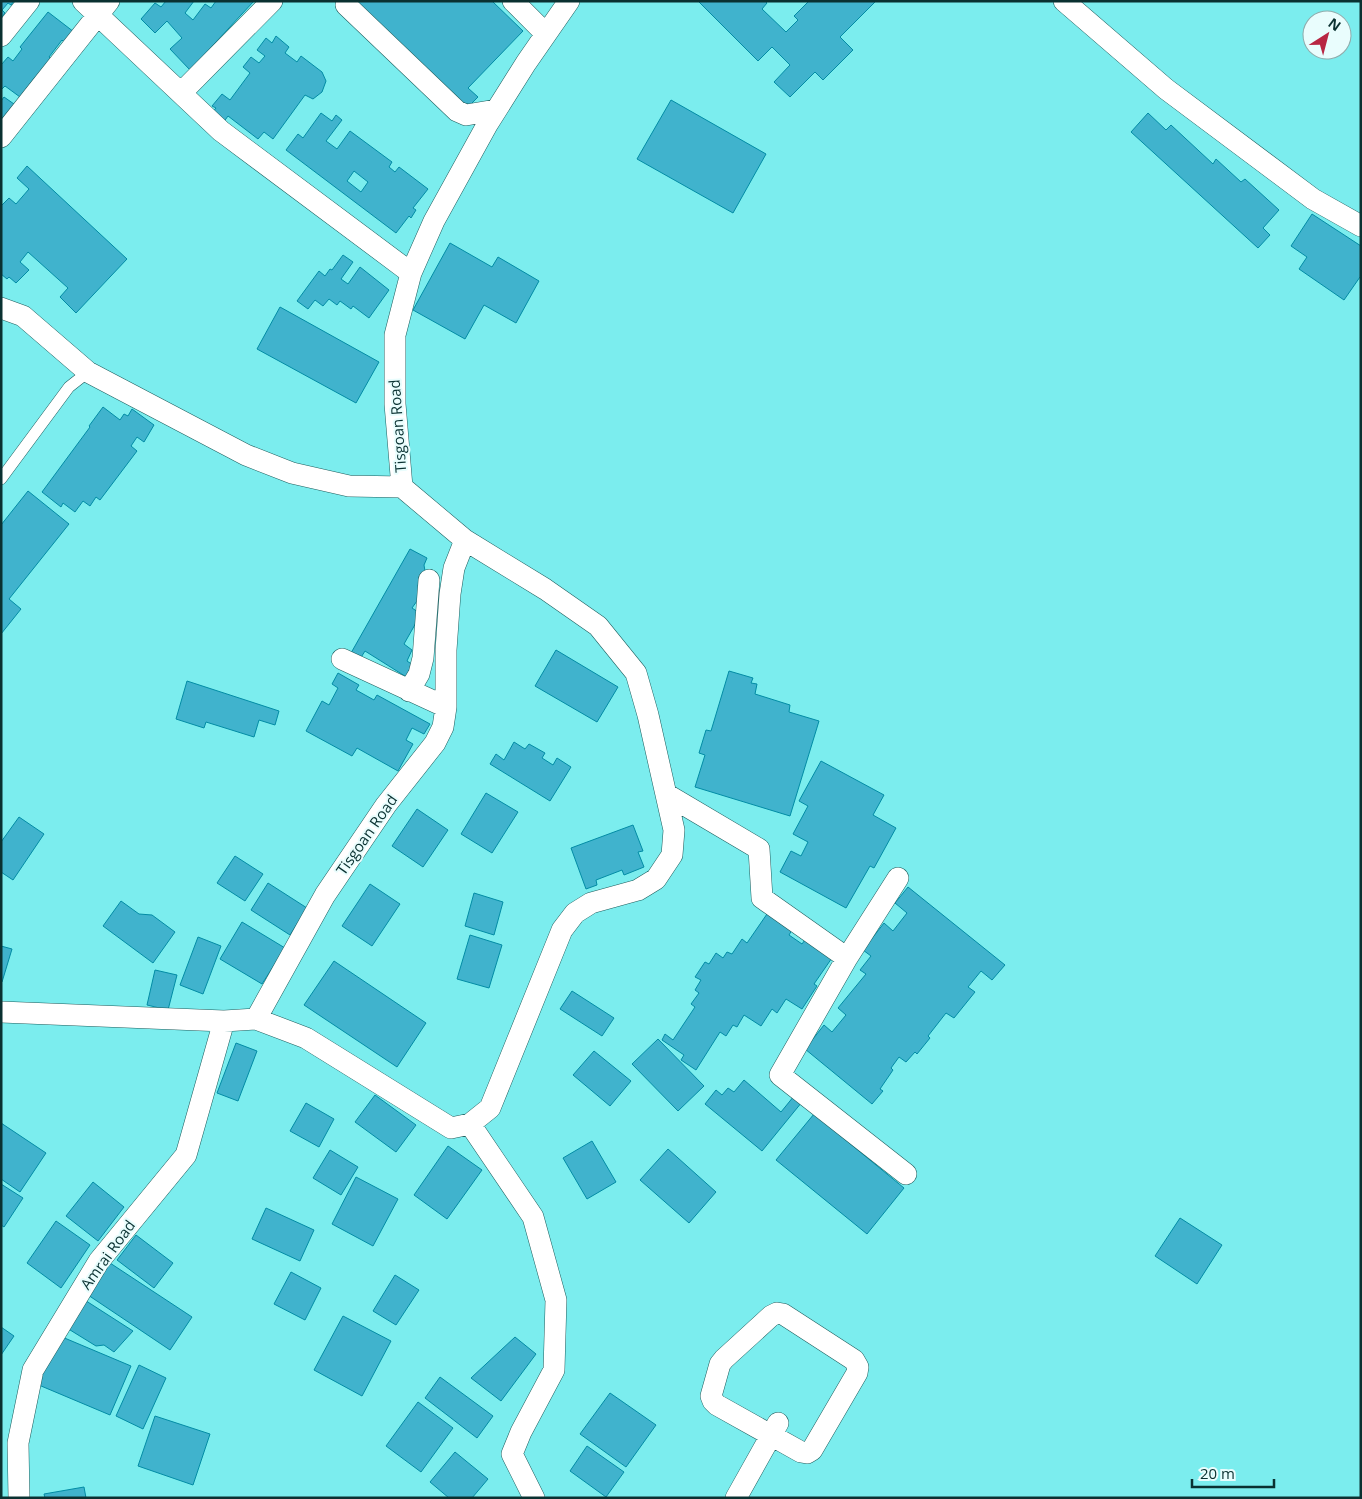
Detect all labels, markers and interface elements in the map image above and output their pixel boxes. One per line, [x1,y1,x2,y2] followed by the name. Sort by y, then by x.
[1302,10,1352,60] north arrow
[1325,13,1345,35] text: N
[384,379,410,473] street label: Tisgoan Road
[331,790,401,878] street label: Tisgoan Road
[75,1216,139,1293] street label: Amrai Road
[1192,1456,1274,1488] scale bar
[1200,1463,1235,1483] text: 20 m

